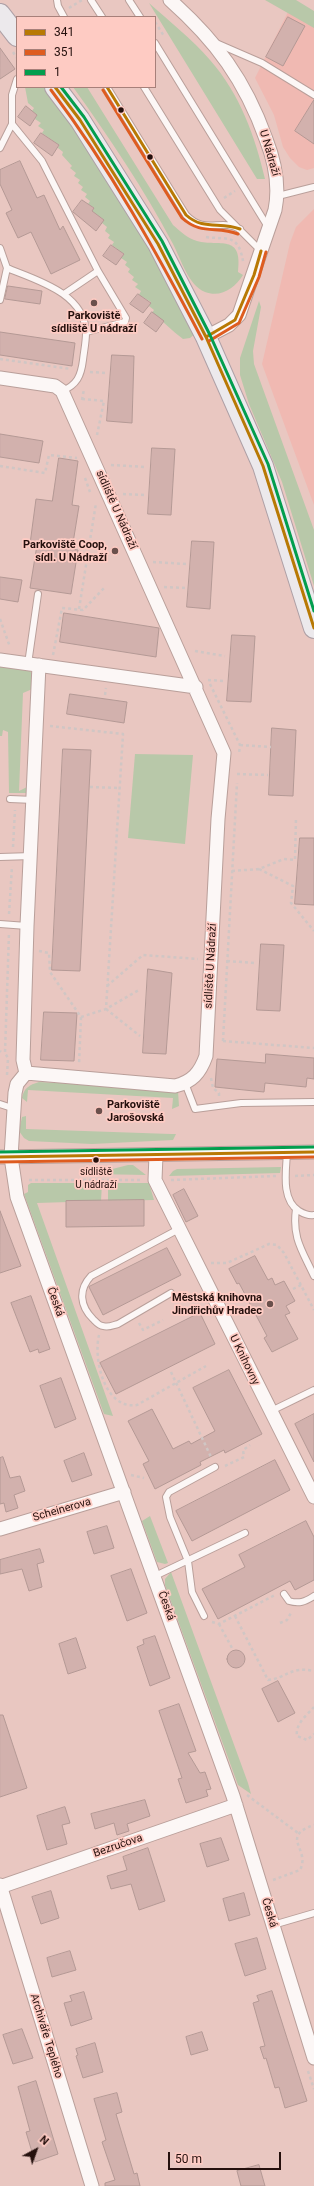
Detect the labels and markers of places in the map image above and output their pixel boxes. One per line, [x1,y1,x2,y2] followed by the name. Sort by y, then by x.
[116,105,126,115] unlabelled marker
[145,152,155,162] unlabelled marker
[89,298,99,308] marker: Parkoviště sídliště U nádraží
[51,309,137,335] place label: Parkoviště sídliště U nádraží
[23,538,107,564] place label: Parkoviště Coop, sídl. U Nádraží
[110,546,120,556] marker: Parkoviště Coop, sídl. U Nádraží
[107,1098,164,1124] place label: Parkoviště Jarošovská
[94,1106,104,1116] marker: Parkoviště Jarošovská
[91,1155,101,1165] marker: sídliště U nádraží
[75,1166,117,1190] place label: sídliště U nádraží
[172,1291,262,1317] place label: Městská knihovna Jindřichův Hradec
[265,1299,275,1309] marker: Městská knihovna Jindřichův Hradec

